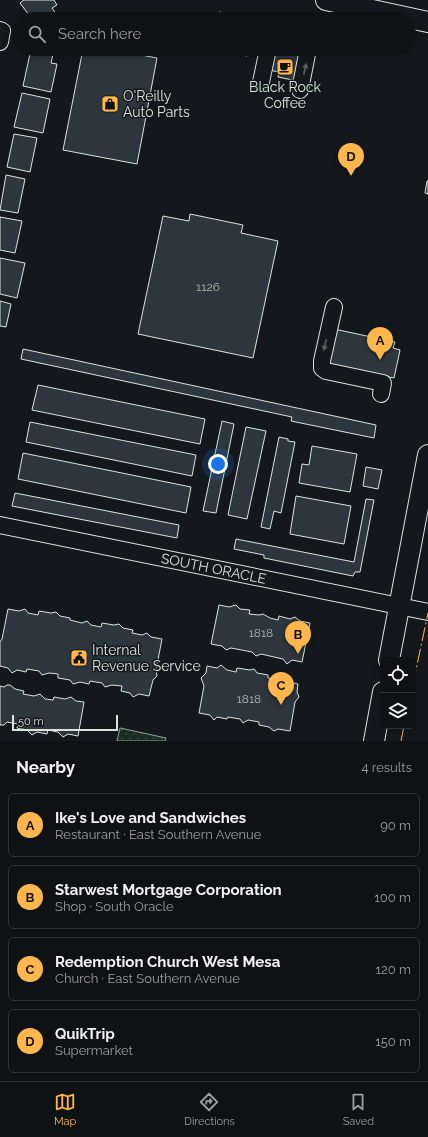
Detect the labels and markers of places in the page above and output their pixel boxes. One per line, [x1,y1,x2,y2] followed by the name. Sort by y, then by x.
[275,57,295,77] cafe icon: Black Rock Coffee
[249,79,321,111] place label: Black Rock Coffee
[123,88,190,120] place label: O'Reilly Auto Parts
[100,94,120,114] shop icon: O'Reilly Auto Parts
[338,143,364,176] pin: D
[367,327,393,360] pin: A
[285,621,311,654] pin: B
[92,642,201,674] place label: Internal Revenue Service
[69,648,89,668] public building icon: Internal Revenue Service
[268,672,294,705] pin: C

